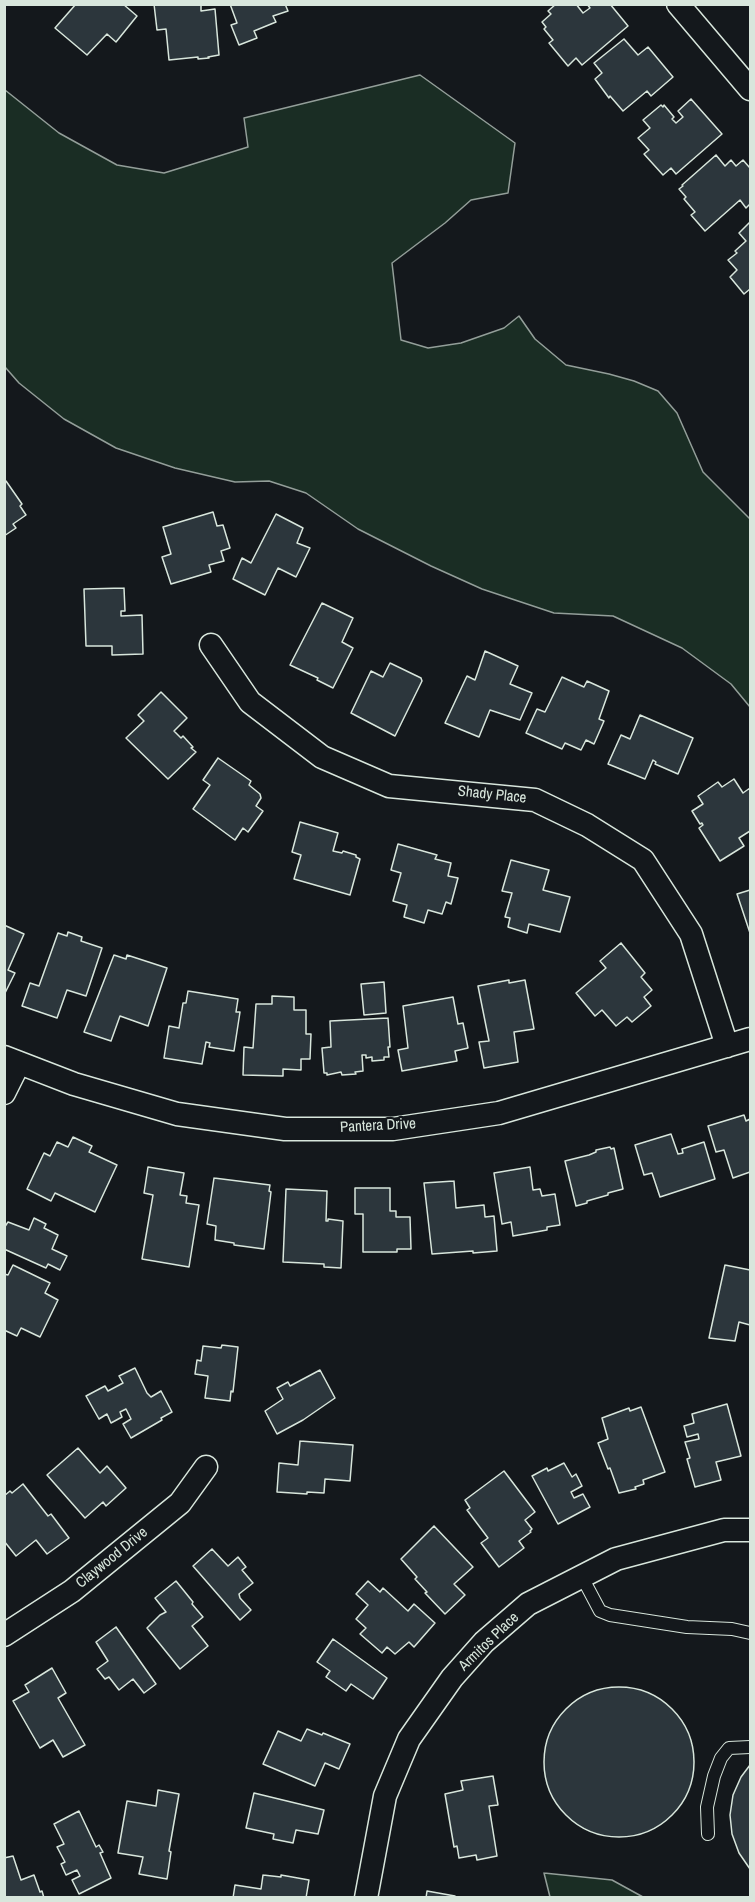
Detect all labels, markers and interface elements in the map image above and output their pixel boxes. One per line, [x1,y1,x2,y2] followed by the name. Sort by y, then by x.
[457,782,527,808] street label: Shady Place
[340,1115,416,1137] street label: Pantera Drive
[73,1524,151,1592] street label: Claywood Drive
[455,1609,523,1675] street label: Armitos Place

